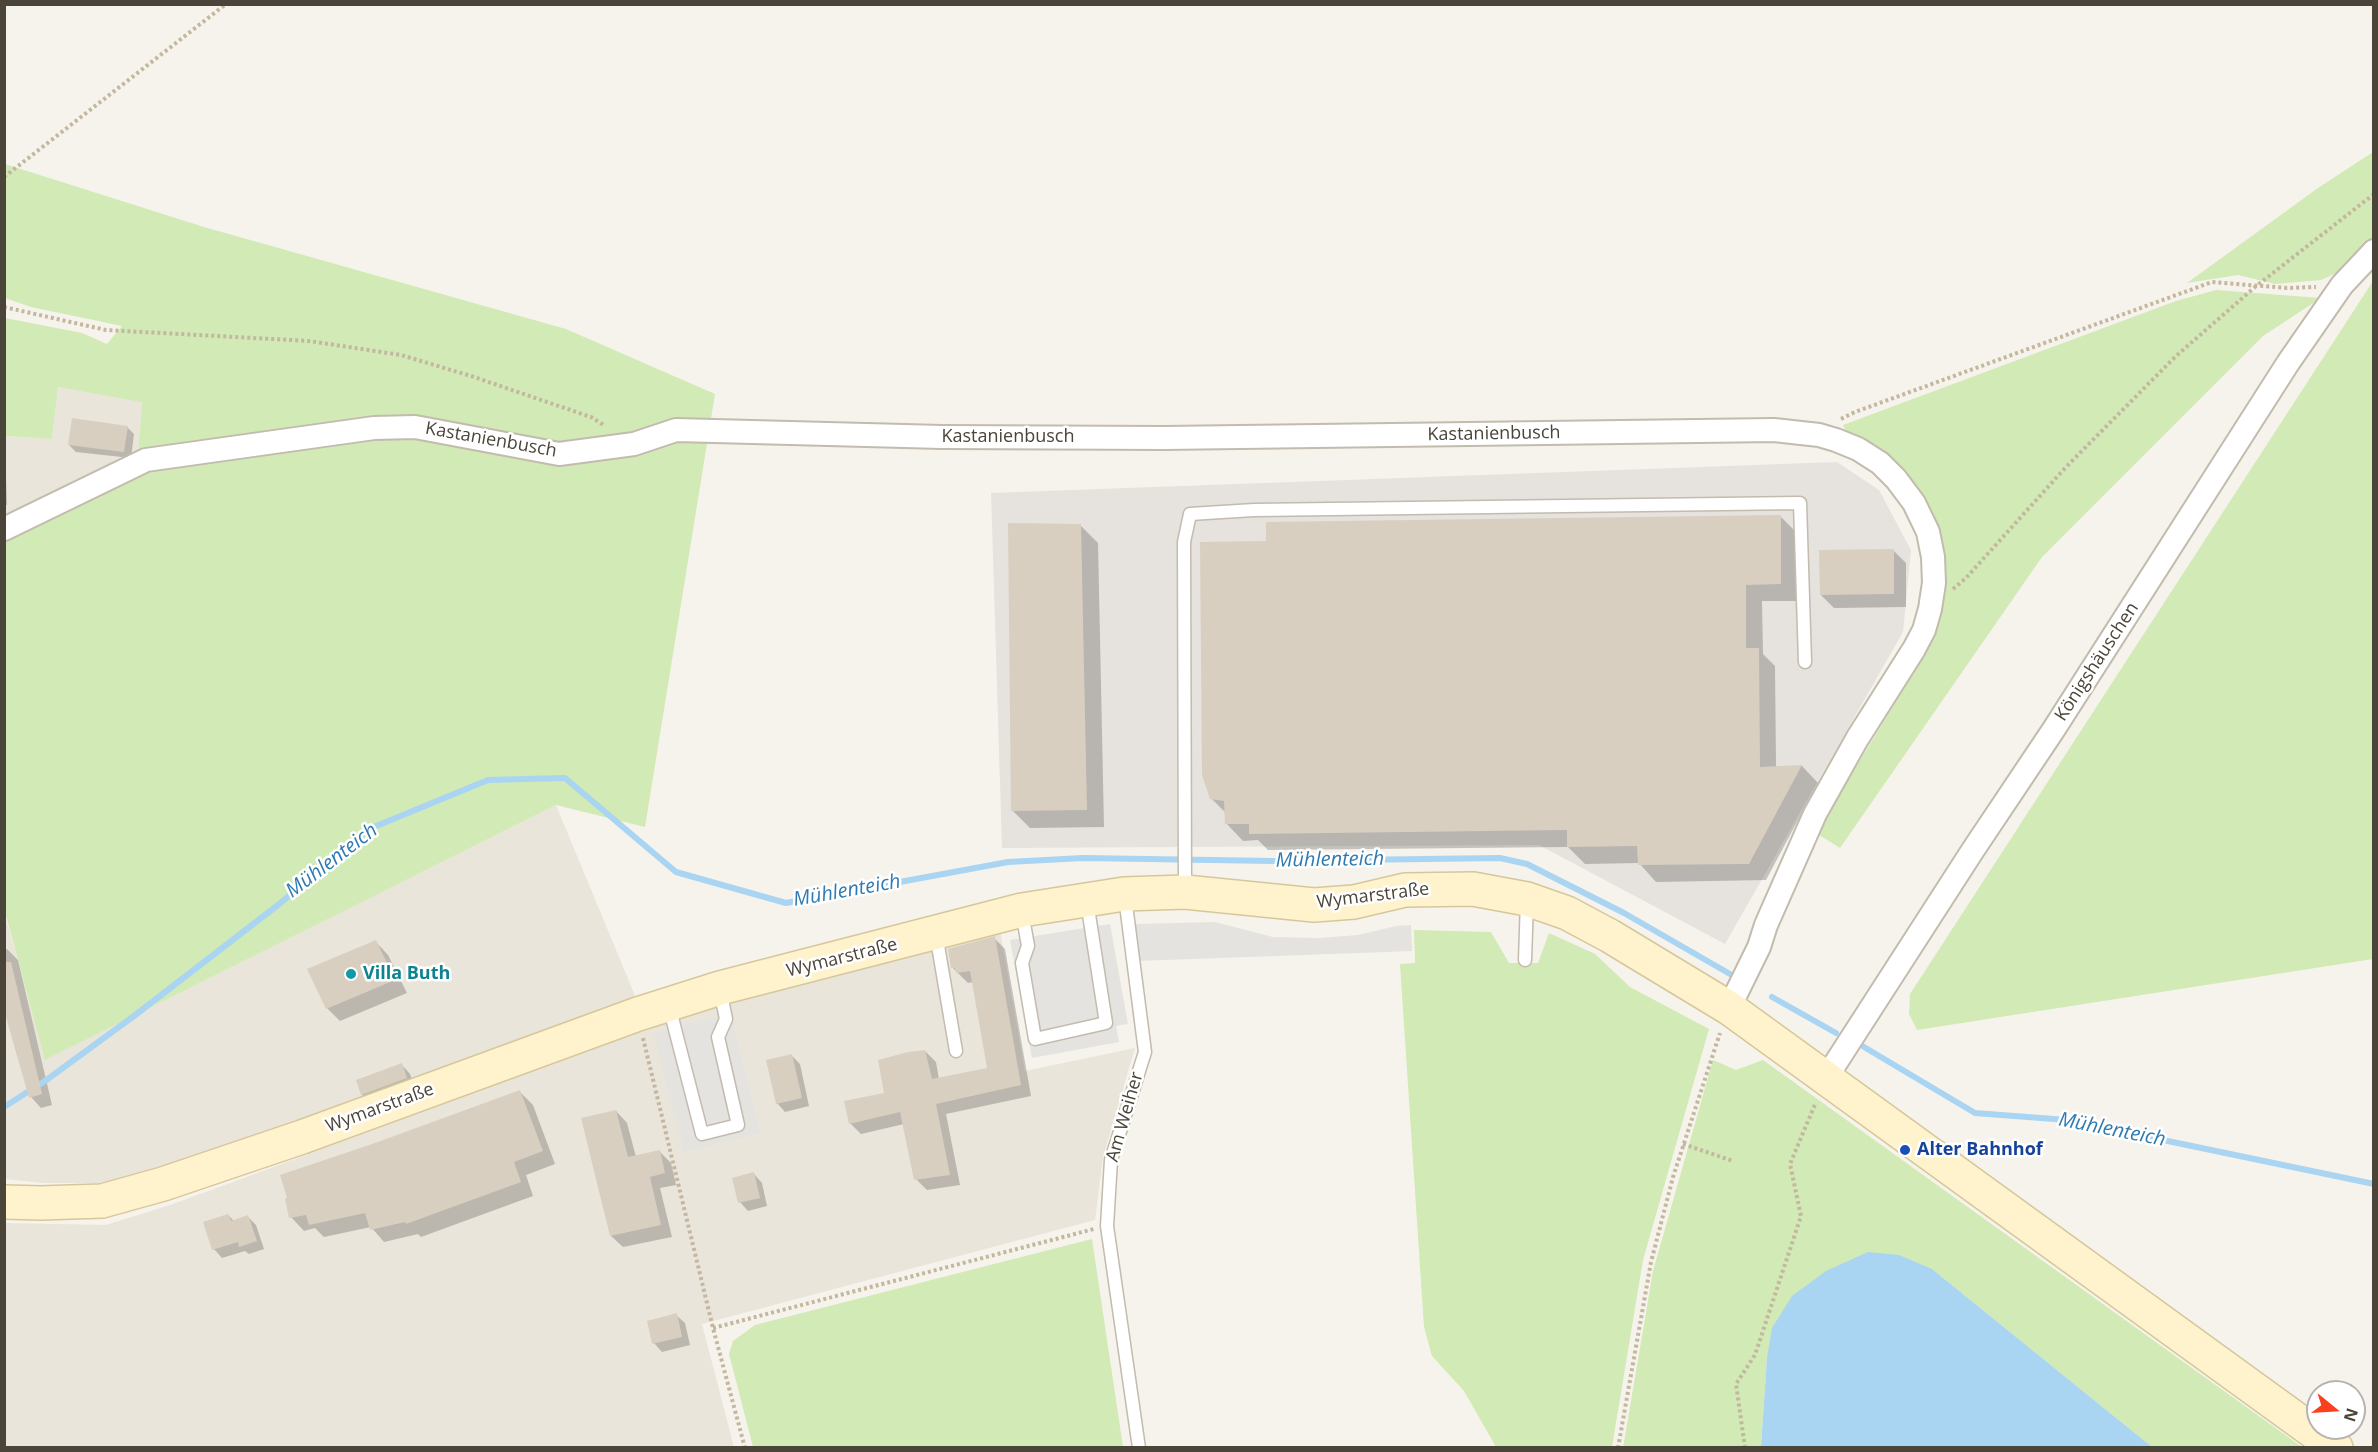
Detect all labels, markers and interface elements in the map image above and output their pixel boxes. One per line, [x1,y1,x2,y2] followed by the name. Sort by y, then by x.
[424,418,558,462] street label: Kastanienbusch
[1427,422,1561,446] street label: Kastanienbusch
[941,426,1075,448] street label: Kastanienbusch
[2051,599,2143,725] street label: Königshäuschen
[281,819,383,903] water label: Mühlenteich
[1276,847,1384,873] water label: Mühlenteich
[791,870,903,912] water label: Mühlenteich
[1315,878,1431,914] street label: Wymarstraße
[784,934,900,982] street label: Wymarstraße
[363,963,450,985] place label: Villa Buth
[344,967,358,981] marker: Villa Buth
[1102,1070,1148,1164] street label: Am Weiher
[323,1078,437,1138] street label: Wymarstraße
[2056,1108,2168,1152] water label: Mühlenteich
[1917,1139,2043,1161] place label: Alter Bahnhof
[1898,1143,1912,1157] marker: Alter Bahnhof
[2306,1380,2366,1440] north arrow
[2339,1405,2364,1425] text: N

